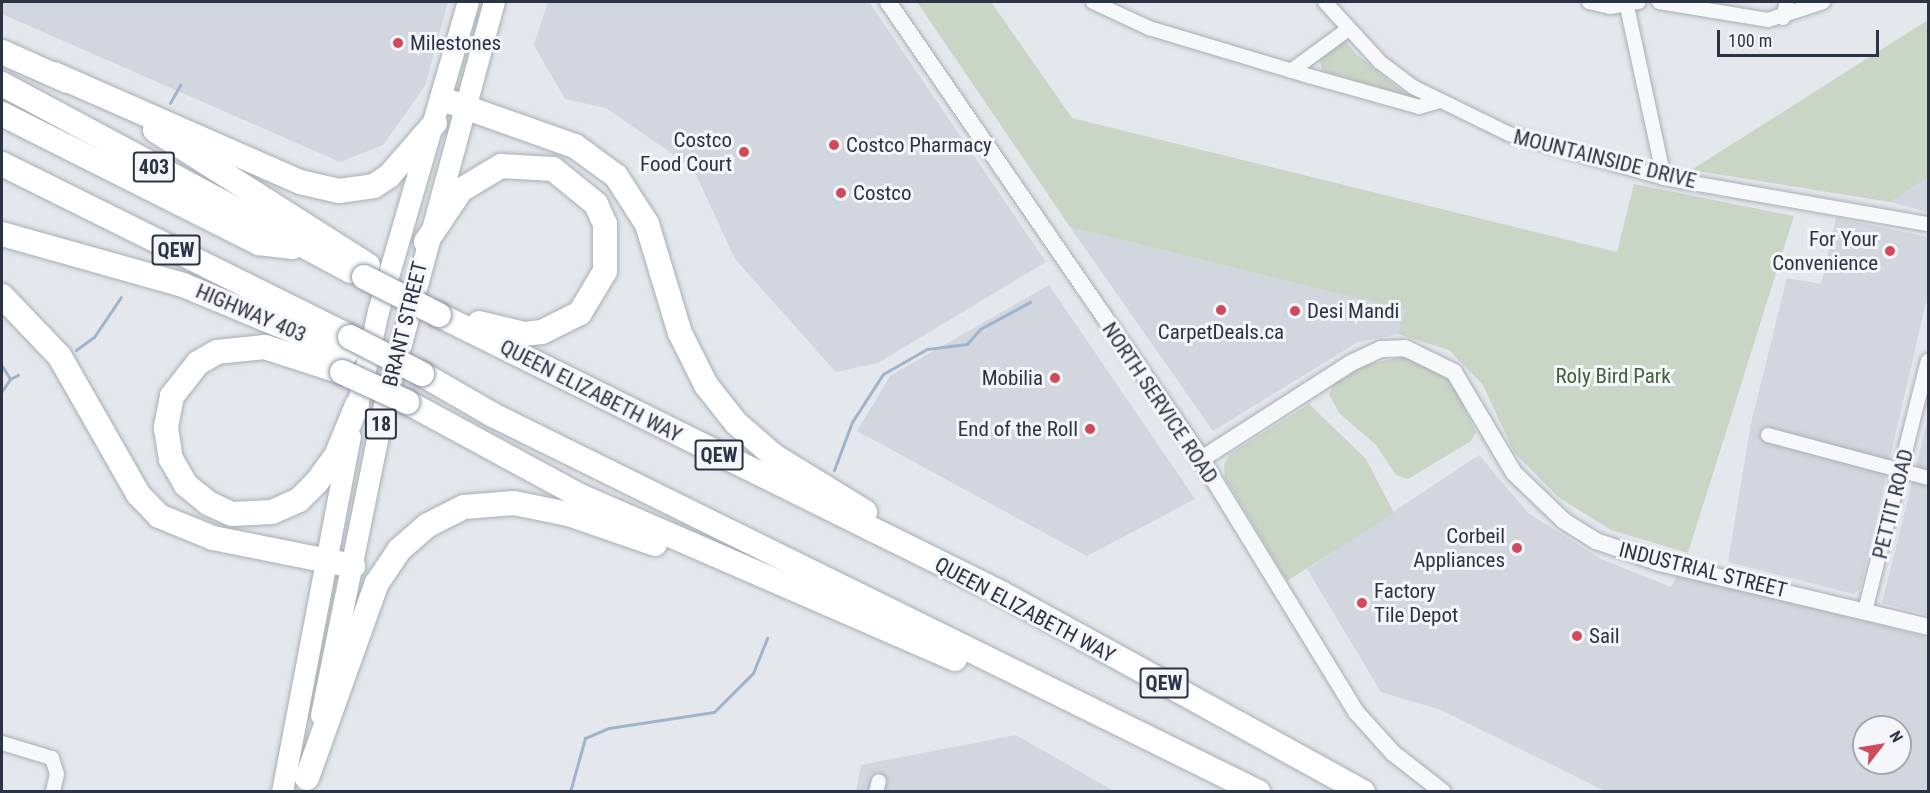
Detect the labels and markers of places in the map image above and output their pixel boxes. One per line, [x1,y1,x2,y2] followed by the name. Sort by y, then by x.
[410,30,501,56] place label: Milestones
[391,36,405,50] marker: Milestones
[640,127,732,177] place label: Costco Food Court
[846,132,992,158] place label: Costco Pharmacy
[827,138,841,152] marker: Costco Pharmacy
[737,145,751,159] marker: Costco Food Court
[853,180,911,206] place label: Costco
[834,186,848,200] marker: Costco
[1772,226,1878,276] place label: For Your Convenience
[1883,244,1897,258] marker: For Your Convenience
[1307,298,1399,324] place label: Desi Mandi
[1214,303,1228,317] marker: CarpetDeals.ca
[1288,304,1302,318] marker: Desi Mandi
[1158,319,1284,345] place label: CarpetDeals.ca
[982,365,1043,391] place label: Mobilia
[1048,371,1062,385] marker: Mobilia
[958,416,1078,442] place label: End of the Roll
[1083,422,1097,436] marker: End of the Roll
[1413,523,1505,573] place label: Corbeil Appliances
[1510,541,1524,555] marker: Corbeil Appliances
[1374,578,1458,628] place label: Factory Tile Depot
[1355,596,1369,610] marker: Factory Tile Depot
[1589,623,1620,649] place label: Sail
[1570,629,1584,643] marker: Sail

